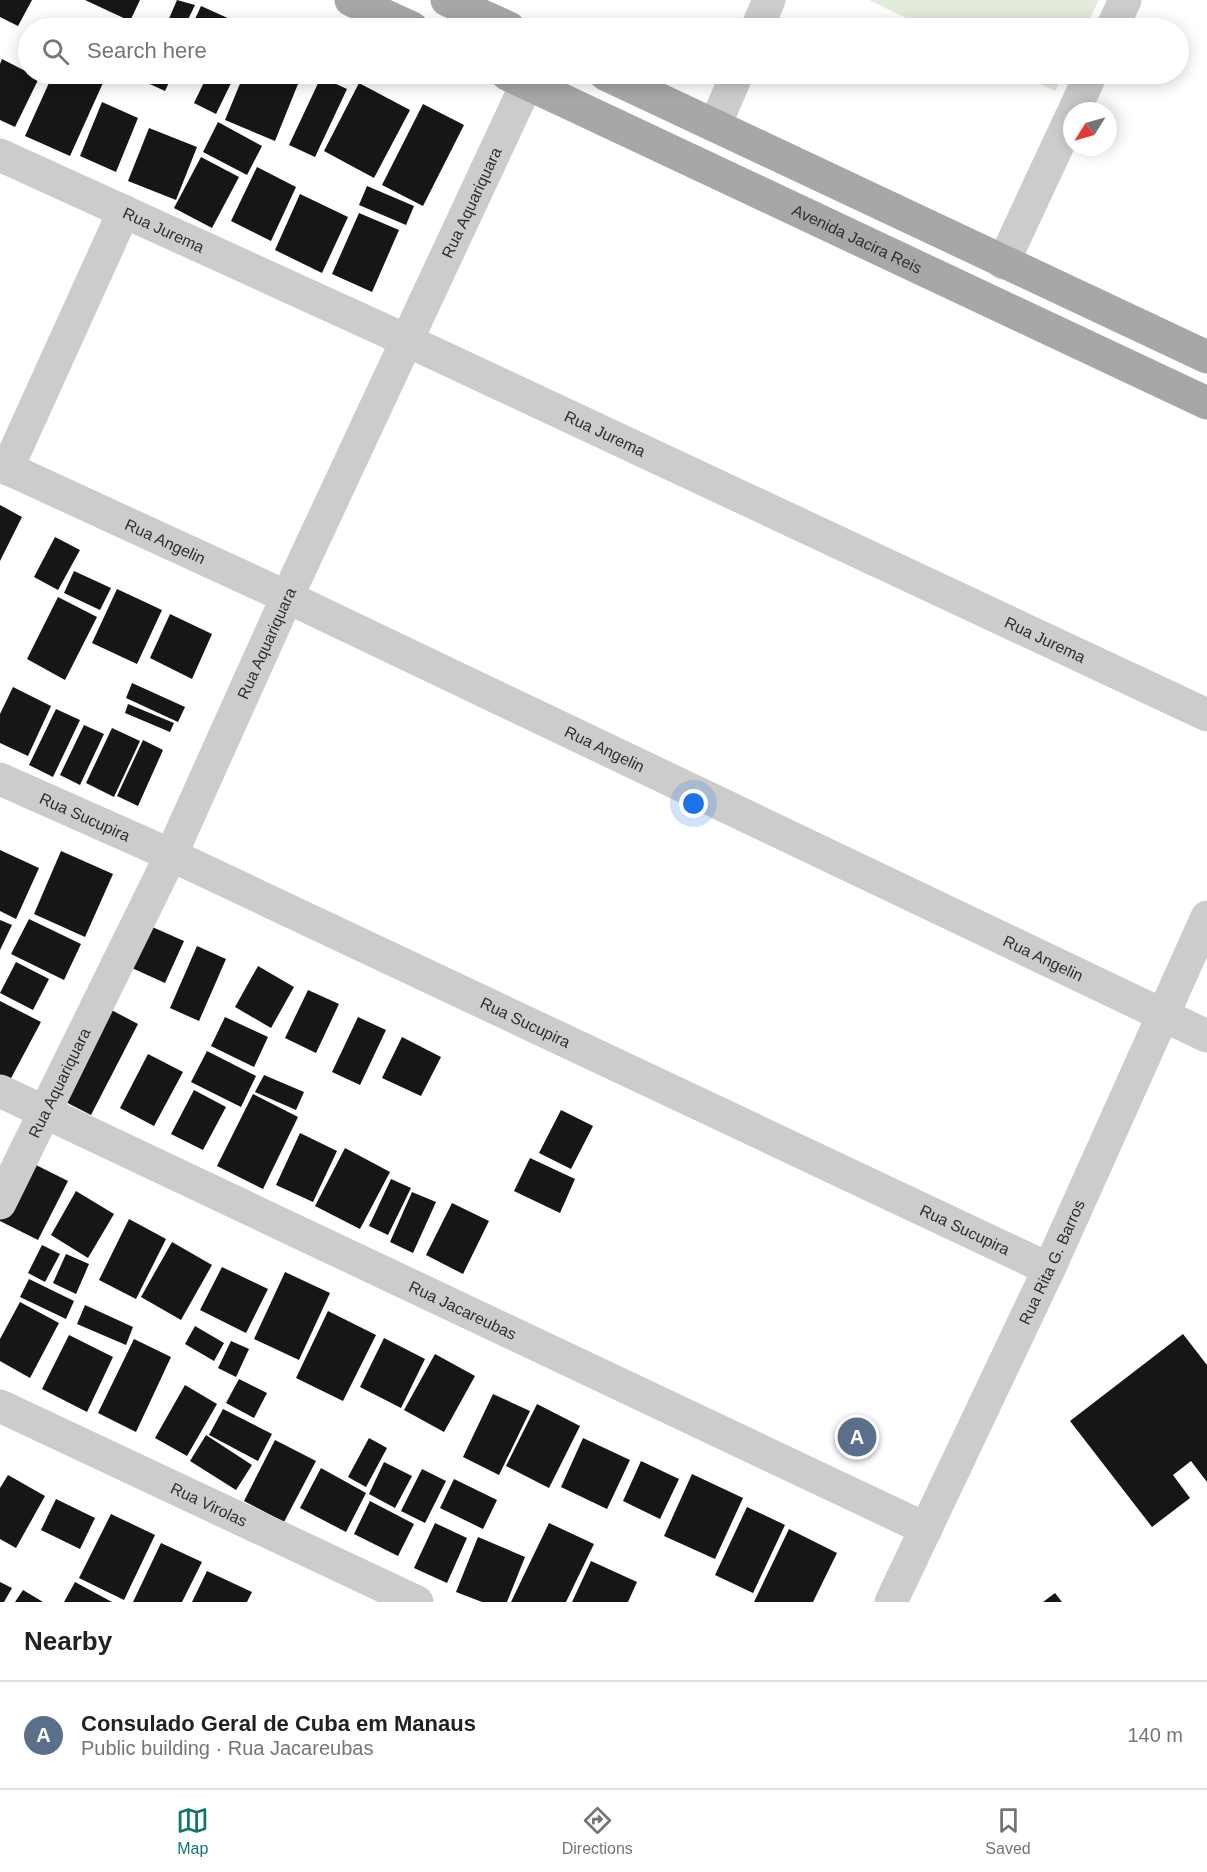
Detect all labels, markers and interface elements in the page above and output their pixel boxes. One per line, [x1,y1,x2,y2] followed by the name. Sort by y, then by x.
[18,18,1189,84] search box
[39,35,72,68] icon: search
[87,38,207,63] text: Search here
[1063,102,1117,156] north arrow
[438,144,504,261] street label: Rua Aquariquara
[790,201,925,276] street label: Avenida Jacira Reis
[121,204,207,256] street label: Rua Jurema
[562,407,648,459] street label: Rua Jurema
[123,515,208,567] street label: Rua Angelin
[234,585,299,701] street label: Rua Aquariquara
[1002,613,1088,666] street label: Rua Jurema
[562,722,647,775] street label: Rua Angelin
[37,789,133,844] street label: Rua Sucupira
[679,789,708,818] your location
[1001,932,1086,984] street label: Rua Angelin
[478,994,573,1051] street label: Rua Sucupira
[25,1025,93,1140] street label: Rua Aquariquara
[1016,1197,1087,1327] street label: Rua Rita G. Barros
[918,1201,1013,1258] street label: Rua Sucupira
[407,1277,519,1343] street label: Rua Jacareubas
[838,1414,876,1460] pin: A
[168,1479,250,1529] street label: Rua Virolas
[24,1626,112,1656] text: Nearby
[81,1711,476,1736] text: Consulado Geral de Cuba em Manaus
[36,1724,51,1746] text: A
[1127,1724,1183,1746] text: 140 m
[81,1737,373,1759] text: Public building · Rua Jacareubas
[176,1804,209,1858] tab: Map
[562,1804,633,1858] tab: Directions
[985,1804,1031,1858] tab: Saved

